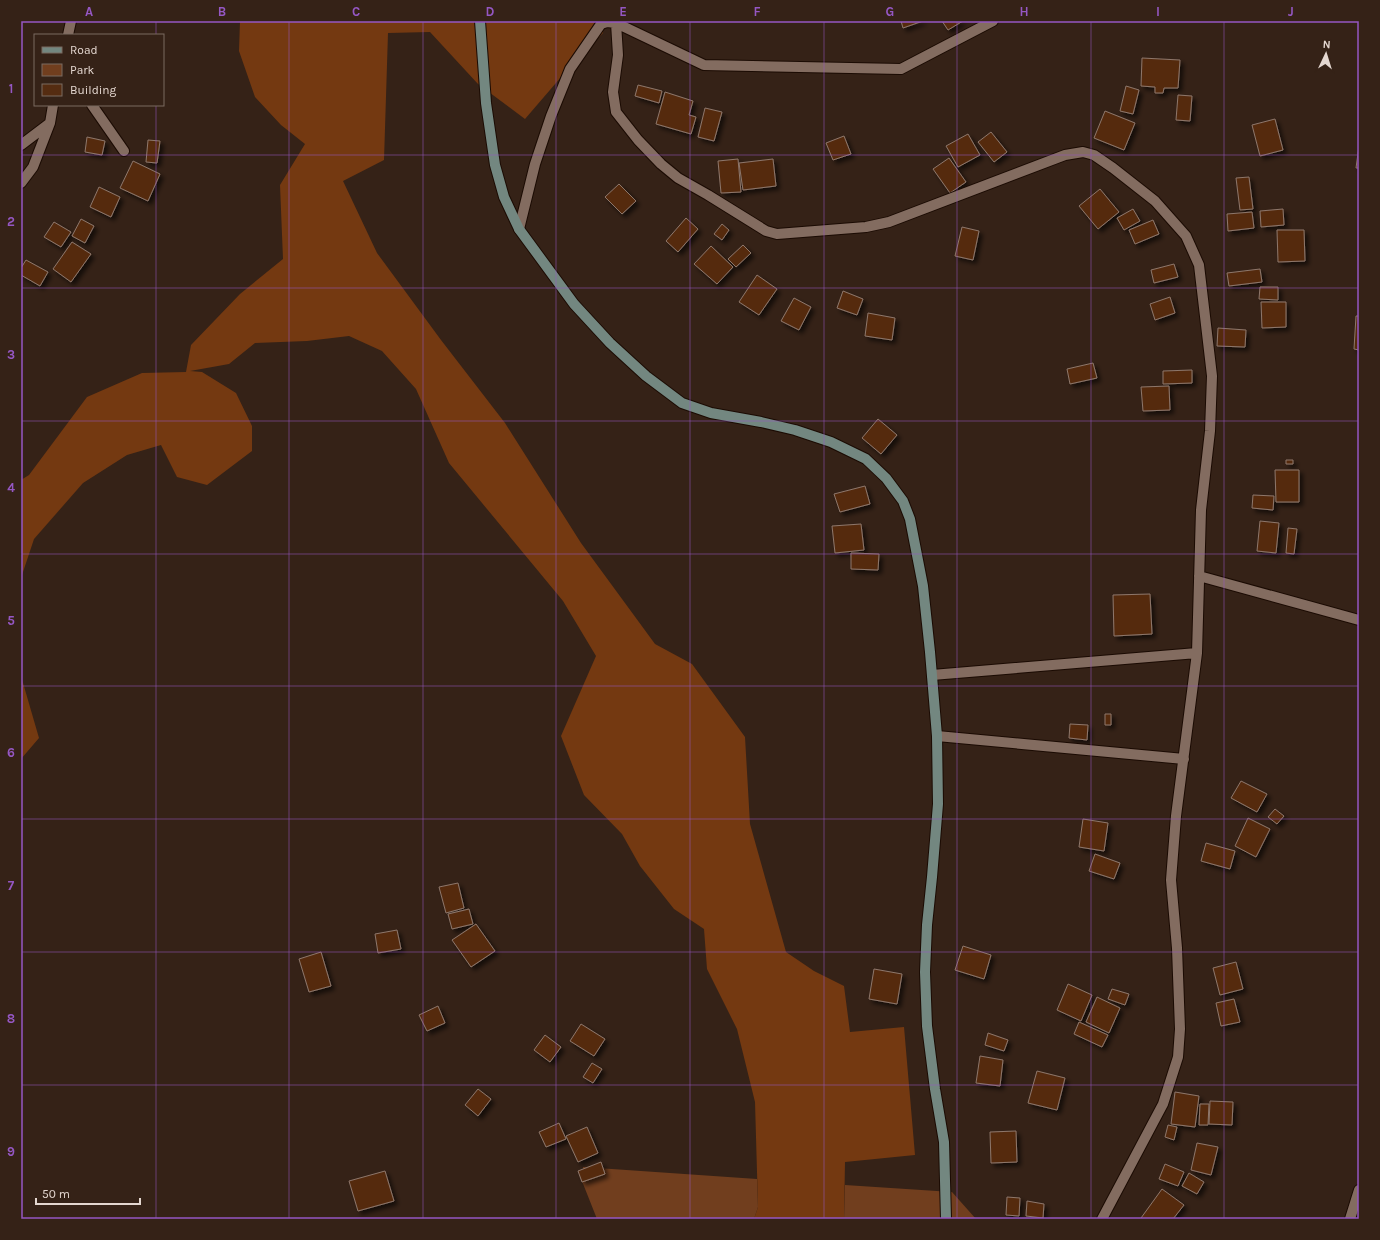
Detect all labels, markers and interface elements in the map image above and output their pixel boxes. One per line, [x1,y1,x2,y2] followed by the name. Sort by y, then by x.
[85,4,93,19] text: A
[218,4,226,19] text: B
[352,4,360,19] text: C
[486,4,495,19] text: D
[619,4,627,19] text: E
[753,4,761,19] text: F
[886,4,894,19] text: G
[1019,4,1029,19] text: H
[1156,4,1160,19] text: I
[1288,4,1294,19] text: J
[34,34,164,106] legend
[1306,34,1346,74] north arrow
[1322,38,1331,51] text: N
[70,43,98,57] text: Road
[70,63,95,77] text: Park
[9,81,13,96] text: 1
[70,83,117,97] text: Building
[7,214,15,229] text: 2
[7,347,15,362] text: 3
[7,480,15,495] text: 4
[7,613,15,628] text: 5
[7,745,15,760] text: 6
[8,878,15,893] text: 7
[7,1011,15,1026] text: 8
[7,1144,15,1159] text: 9
[36,1180,140,1206] scale bar
[42,1187,70,1201] text: 50 m

